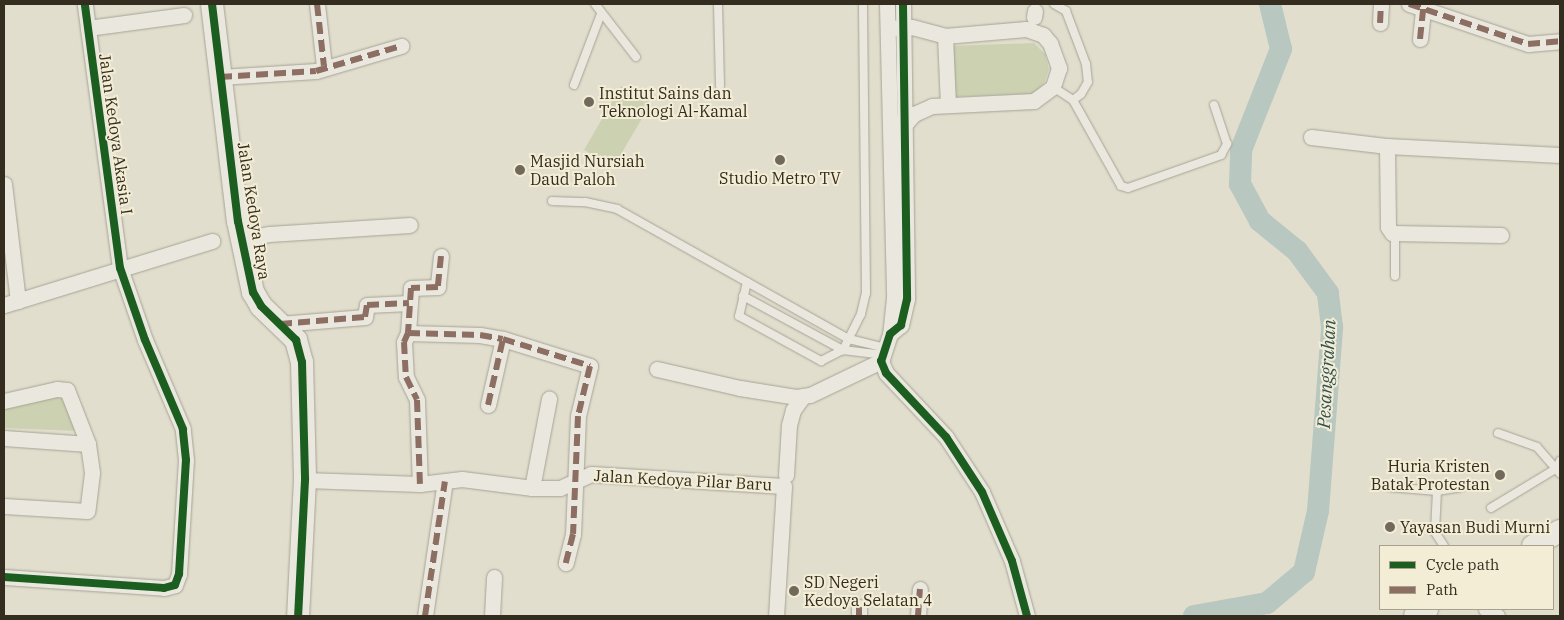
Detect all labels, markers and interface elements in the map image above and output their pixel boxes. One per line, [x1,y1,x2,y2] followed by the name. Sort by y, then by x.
[95,52,137,216] street label: Jalan Kedoya Akasia I
[599,83,748,121] place label: Institut Sains dan Teknologi Al-Kamal
[583,96,595,108] marker: Institut Sains dan Teknologi Al-Kamal
[234,141,274,281] street label: Jalan Kedoya Raya
[530,151,645,189] place label: Masjid Nursiah Daud Paloh
[774,154,786,166] marker: Studio Metro TV
[514,164,526,176] marker: Masjid Nursiah Daud Paloh
[719,168,841,188] place label: Studio Metro TV
[1313,319,1341,429] water label: Pesanggrahan
[1371,456,1490,494] place label: Huria Kristen Batak Protestan
[593,466,773,494] street label: Jalan Kedoya Pilar Baru
[1494,469,1506,481] marker: Huria Kristen Batak Protestan
[1400,517,1550,537] place label: Yayasan Budi Murni
[1384,521,1396,533] marker: Yayasan Budi Murni
[1379,545,1554,610] legend
[1426,555,1499,574] text: Cycle path
[804,572,932,610] place label: SD Negeri Kedoya Selatan 4
[1426,580,1458,599] text: Path
[788,585,800,597] marker: SD Negeri Kedoya Selatan 4

